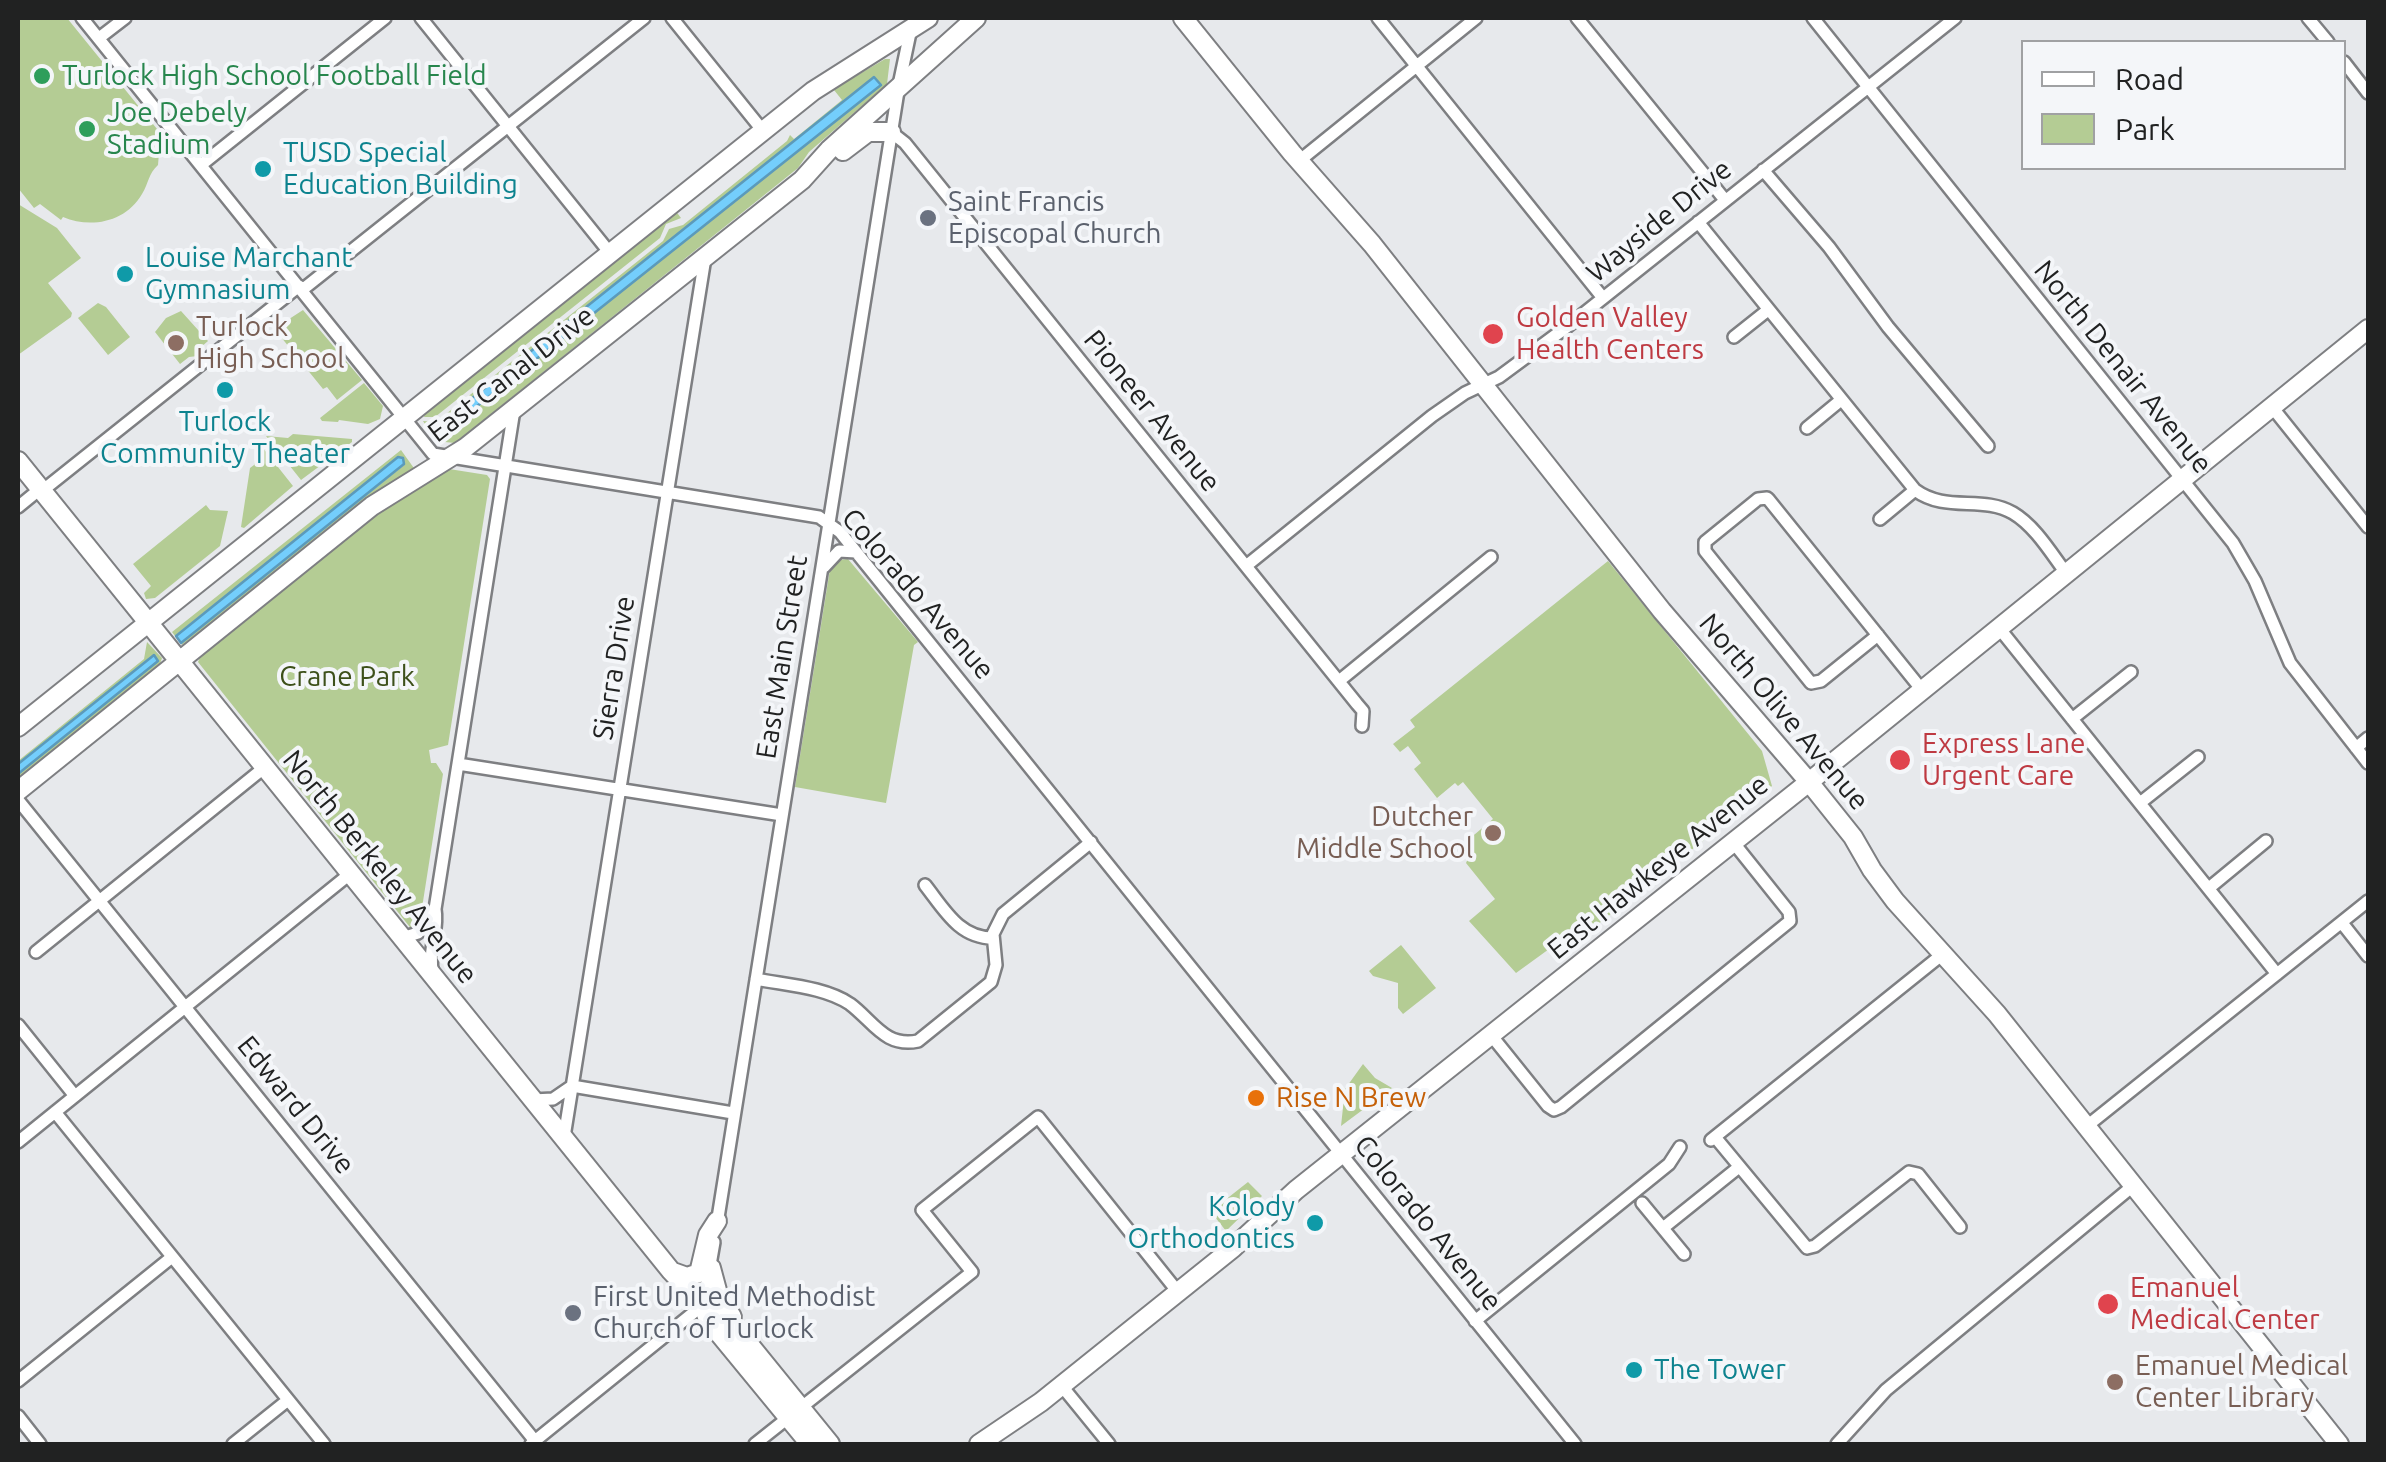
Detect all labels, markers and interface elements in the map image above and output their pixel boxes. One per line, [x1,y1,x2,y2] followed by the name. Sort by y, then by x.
[2021,40,2346,170] legend
[62,59,487,93] place label: Turlock High School Football Field
[2115,62,2184,96] text: Road
[31,65,53,87] marker: Turlock High School Football Field
[107,96,247,162] place label: Joe Debely Stadium
[2115,112,2175,146] text: Park
[76,118,98,140] marker: Joe Debely Stadium
[283,136,518,202] place label: TUSD Special Education Building
[1580,152,1738,290] street label: Wayside Drive
[252,158,274,180] marker: TUSD Special Education Building
[948,185,1162,251] place label: Saint Francis Episcopal Church
[917,207,939,229] marker: Saint Francis Episcopal Church
[145,241,352,307] place label: Louise Marchant Gymnasium
[2027,254,2219,480] street label: North Denair Avenue
[114,263,136,285] marker: Louise Marchant Gymnasium
[421,299,601,449] street label: East Canal Drive
[1516,301,1704,367] place label: Golden Valley Health Centers
[196,310,345,376] place label: Turlock High School
[1480,321,1506,347] marker: Golden Valley Health Centers
[1077,323,1227,499] street label: Pioneer Avenue
[165,332,187,354] marker: Turlock High School
[214,379,236,401] marker: Turlock Community Theater
[100,405,350,471] place label: Turlock Community Theater
[835,502,1001,686] street label: Colorado Avenue
[749,553,815,761] street label: East Main Street
[586,594,642,742] street label: Sierra Drive
[1692,607,1876,817] street label: North Olive Avenue
[279,660,415,694] park label: Crane Park
[1922,727,2085,793] place label: Express Lane Urgent Care
[276,744,484,990] street label: North Berkeley Avenue
[1887,747,1913,773] marker: Express Lane Urgent Care
[1541,768,1775,966] street label: East Hawkeye Avenue
[1296,800,1473,866] place label: Dutcher Middle School
[1482,822,1504,844] marker: Dutcher Middle School
[230,1029,362,1181] street label: Edward Drive
[1276,1081,1426,1115] place label: Rise N Brew
[1245,1087,1267,1109] marker: Rise N Brew
[1347,1129,1509,1317] street label: Colorado Avenue
[1128,1190,1295,1256] place label: Kolody Orthodontics
[1304,1212,1326,1234] marker: Kolody Orthodontics
[2130,1271,2320,1337] place label: Emanuel Medical Center
[593,1280,875,1346] place label: First United Methodist Church of Turlock
[2095,1291,2121,1317] marker: Emanuel Medical Center
[562,1302,584,1324] marker: First United Methodist Church of Turlock
[2135,1349,2348,1415] place label: Emanuel Medical Center Library
[1654,1353,1786,1387] place label: The Tower
[1623,1359,1645,1381] marker: The Tower
[2104,1371,2126,1393] marker: Emanuel Medical Center Library

